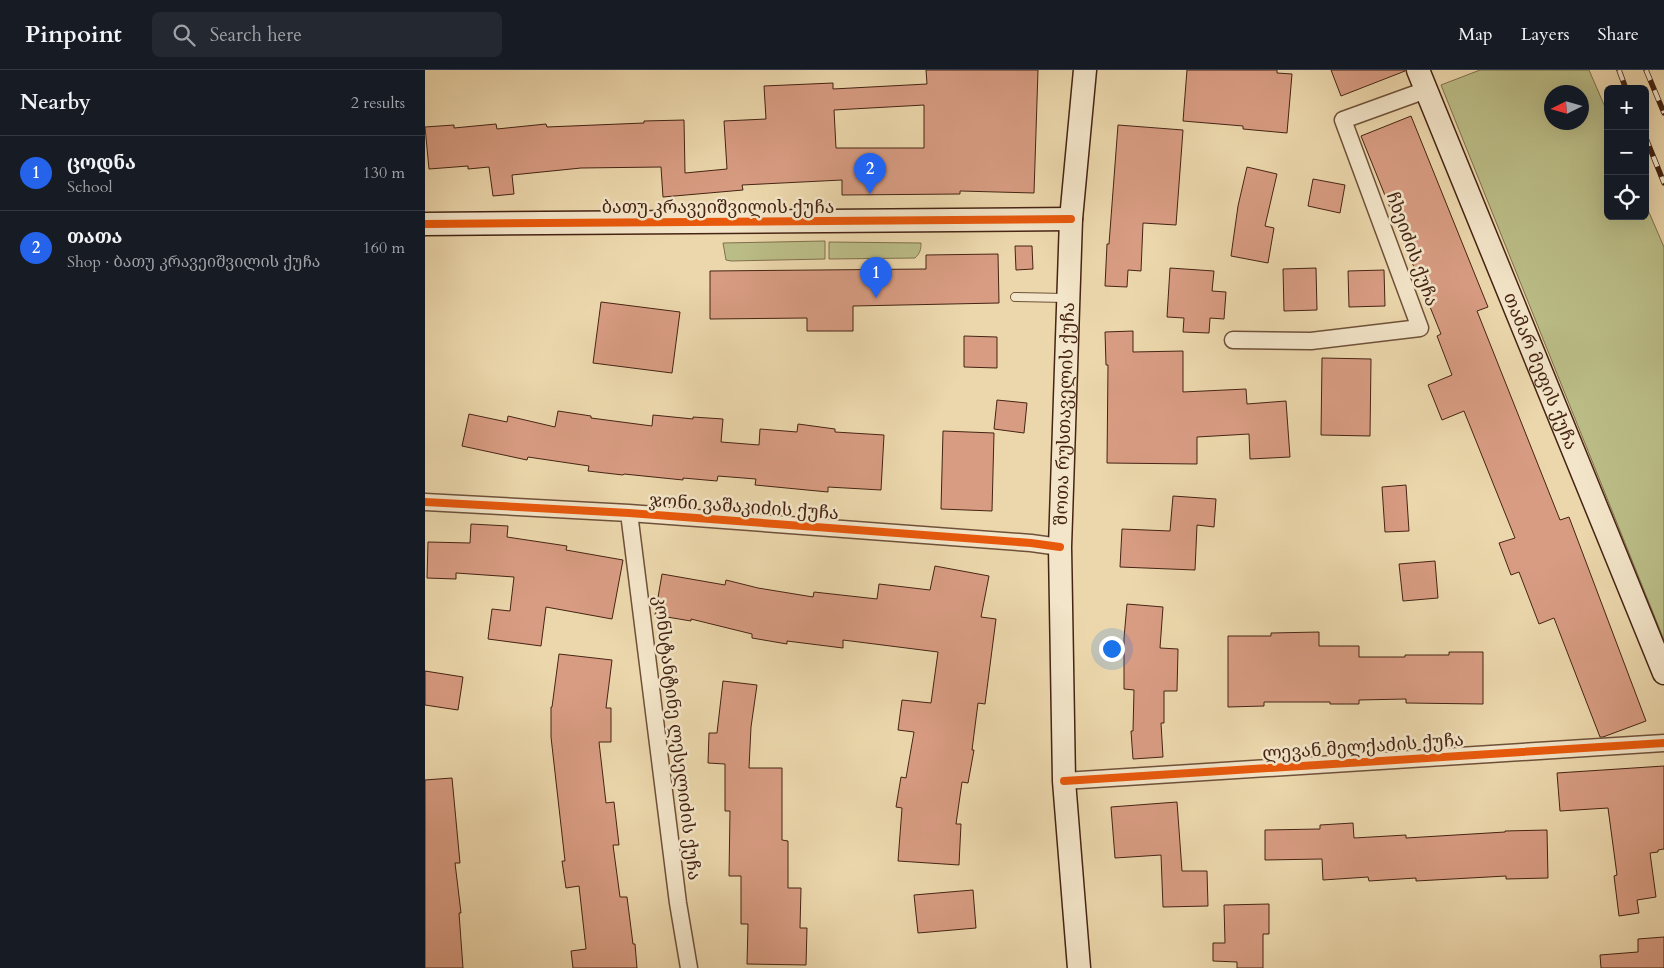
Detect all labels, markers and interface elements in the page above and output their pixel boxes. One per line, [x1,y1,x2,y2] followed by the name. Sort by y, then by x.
[152,12,502,57] search box
[25,18,122,51] text: Pinpoint
[170,21,198,49] icon: search
[210,22,302,48] text: Search here
[1458,22,1493,47] text: Map
[1521,22,1570,47] text: Layers
[1598,22,1639,47] text: Share
[1544,85,1589,130] north arrow
[1604,85,1649,220] map controls
[1604,85,1649,130] button: +
[20,88,91,117] text: Nearby
[351,92,405,114] text: 2 results
[1604,130,1649,175] button: −
[67,150,136,176] text: ცოდნა
[854,153,886,194] pin: 2
[32,162,40,184] text: 1
[363,162,405,184] text: 130 m
[1604,175,1649,220] button: locate
[67,176,112,198] text: School
[1380,188,1444,310] street label: ჩხეიძის ქუჩა
[602,195,834,220] street label: ბათუ კრავეიშვილის ქუჩა
[67,224,122,250] text: თათა
[32,237,40,259] text: 2
[363,237,405,259] text: 160 m
[67,251,320,273] text: Shop · ბათუ კრავეიშვილის ქუჩა
[860,257,892,298] pin: 1
[1497,288,1584,453] street label: თამარ მეფის ქუჩა
[1048,302,1081,526] street label: შოთა რუსთაველის ქუჩა
[648,488,840,526] street label: ჯონი ვაშაკიძის ქუჩა
[647,594,707,882] street label: კონსტანტინე ლესელიძის ქუჩა
[1099,636,1125,662] your location
[1261,727,1465,767] street label: ლევან მელქაძის ქუჩა

